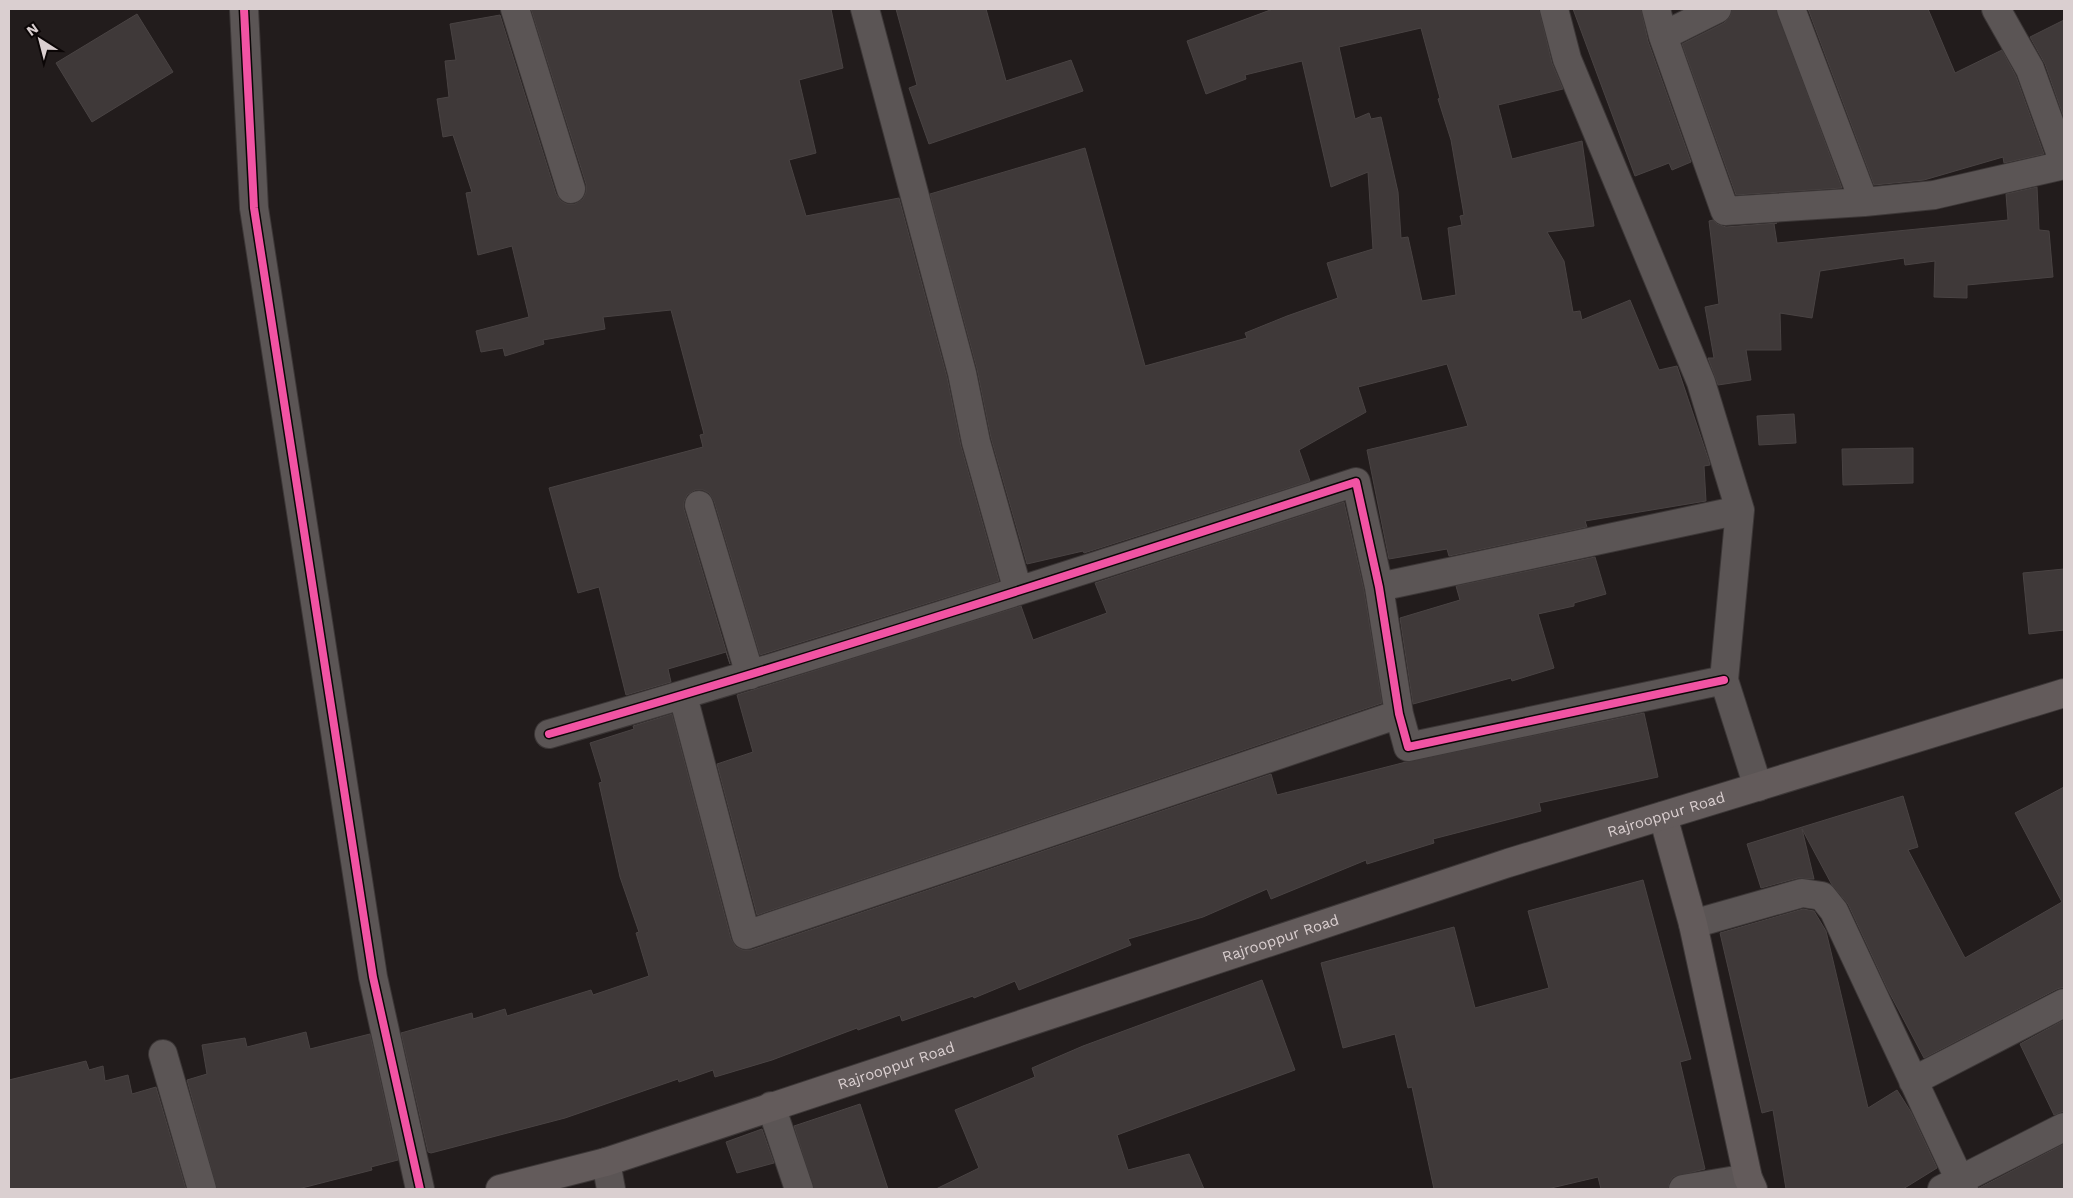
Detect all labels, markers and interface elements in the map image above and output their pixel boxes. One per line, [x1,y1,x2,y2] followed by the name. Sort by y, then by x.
[15,15,65,65] north arrow
[23,20,41,39] text: N
[1605,788,1727,841] street label: Rajrooppur Road
[1220,911,1341,966] street label: Rajrooppur Road
[835,1038,957,1094] street label: Rajrooppur Road

